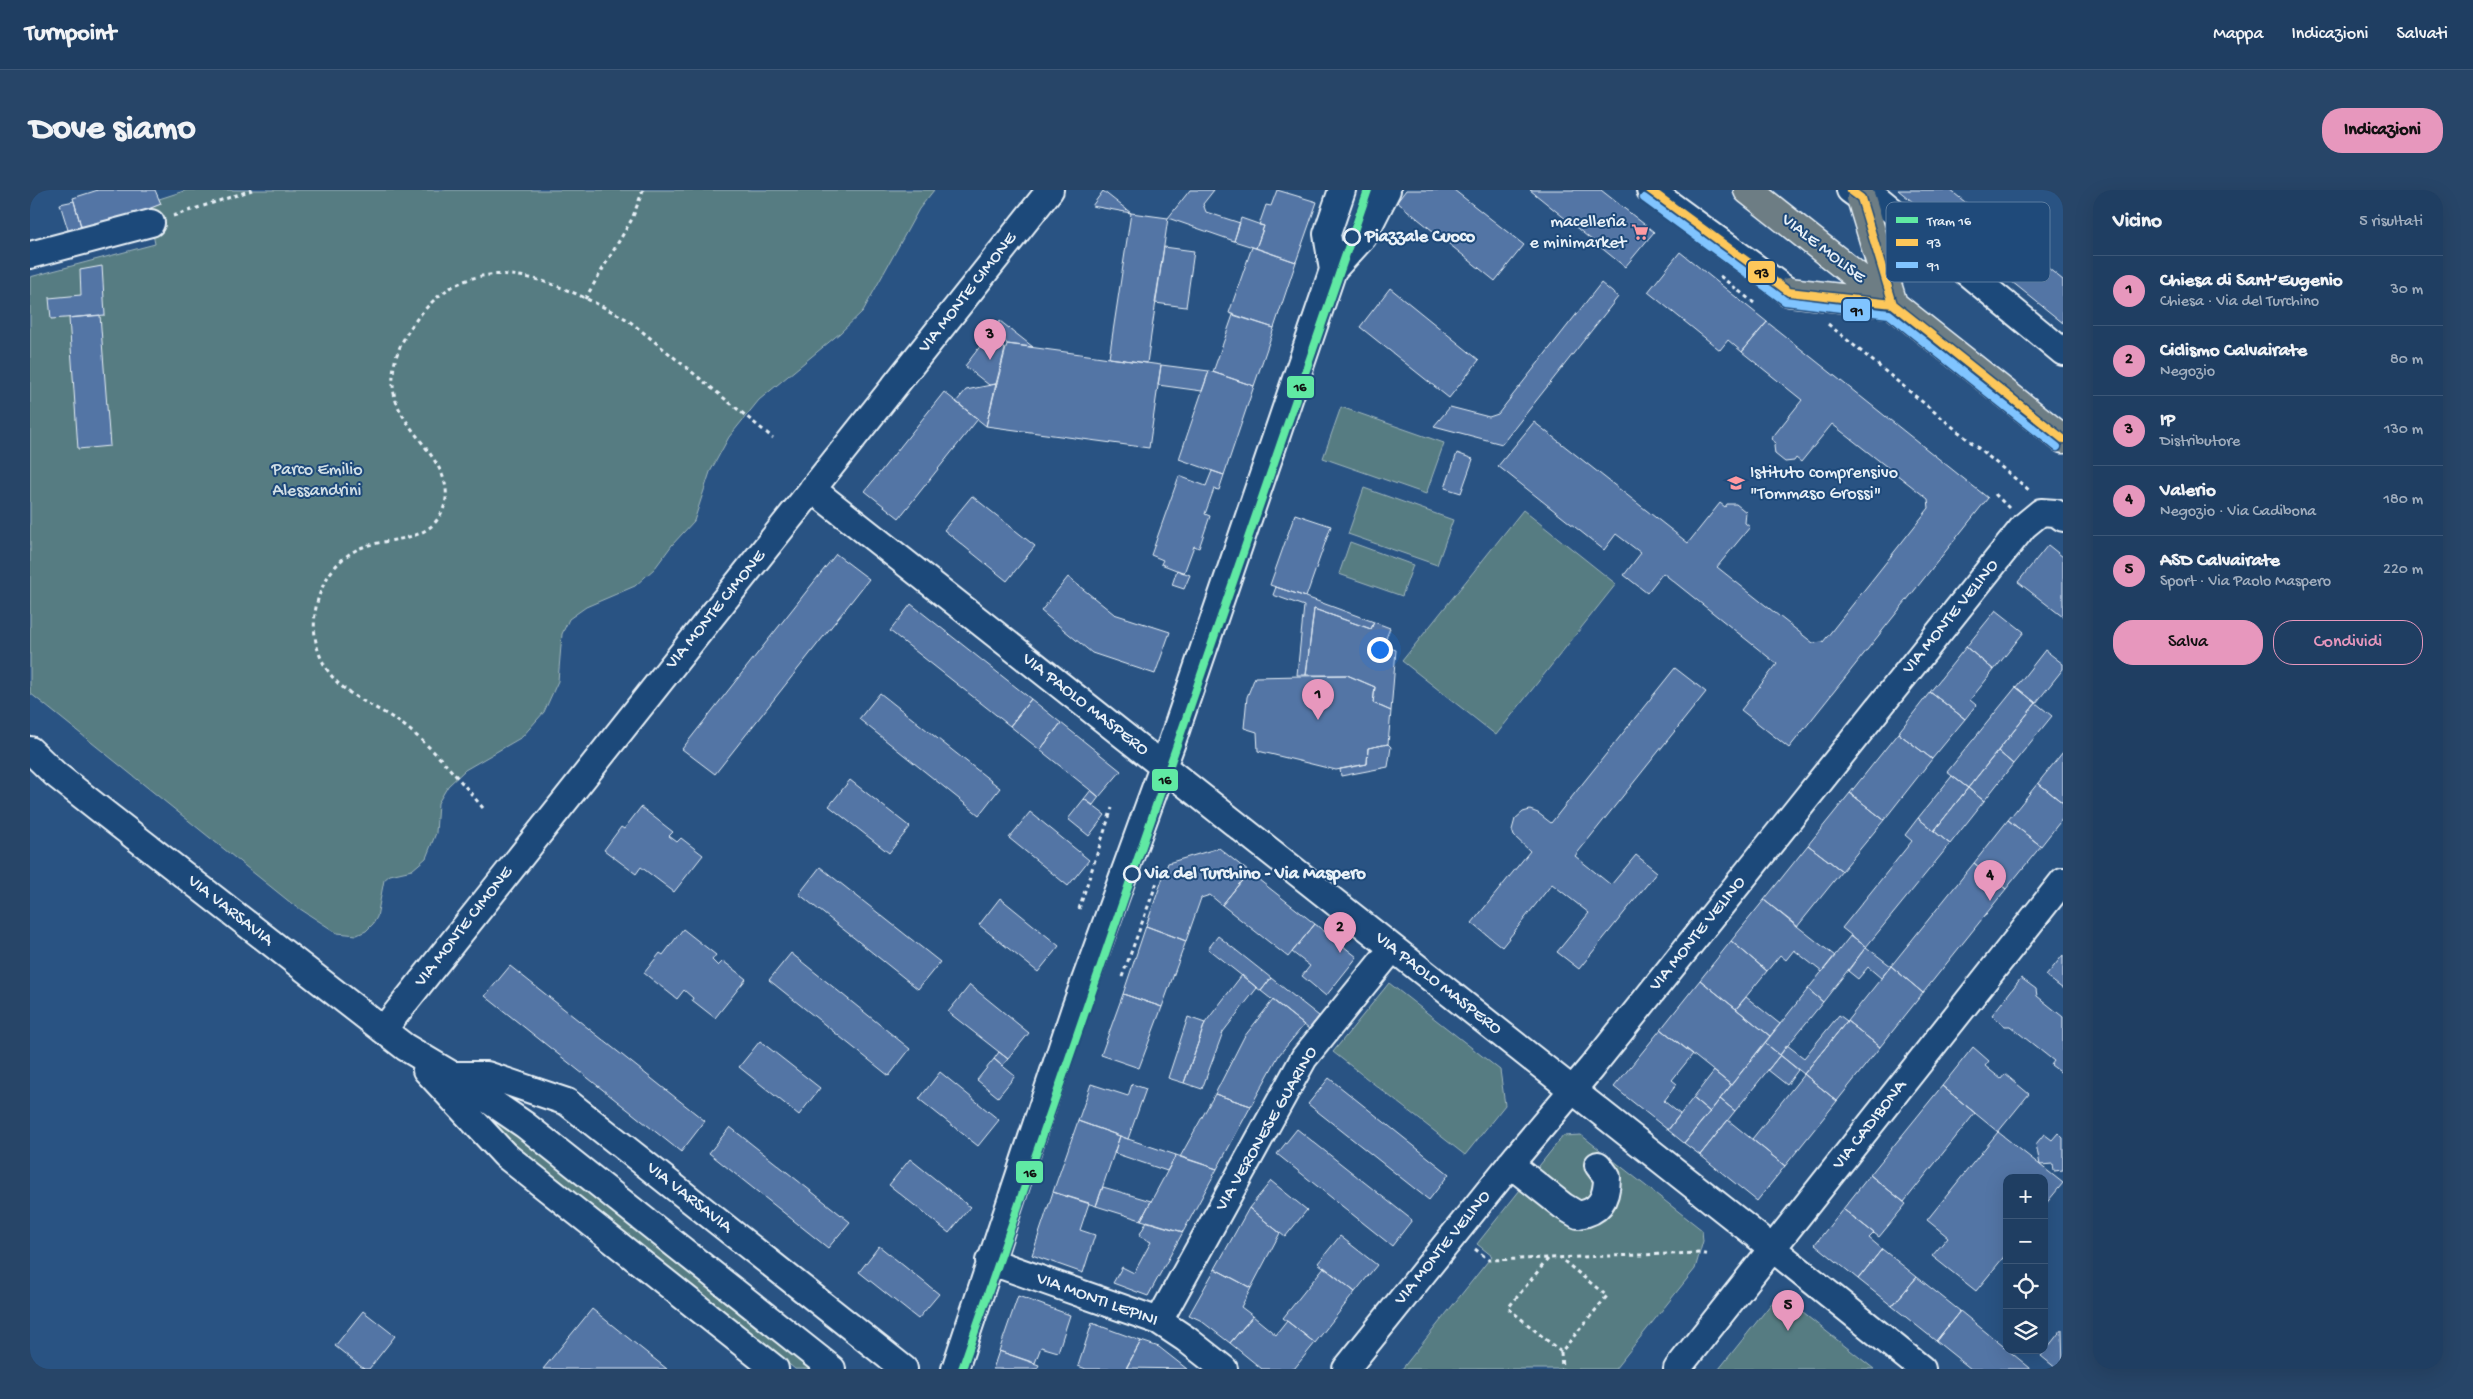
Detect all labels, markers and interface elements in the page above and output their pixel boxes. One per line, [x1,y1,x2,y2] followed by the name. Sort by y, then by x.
[25,20,116,49] text: Turnpoint
[2213,24,2263,45] text: Mappa
[2291,24,2369,45] text: Indicazioni
[2397,24,2448,45] text: Salvati
[2322,108,2443,153] button: Indicazioni
[30,110,196,151] text: Dove siamo
[1886,202,2050,282] legend
[1776,209,1870,289] street label: VIALE MOLISE
[2113,210,2162,235] text: Vicino
[1530,212,1628,254] place label: macelleria e minimarket
[2359,213,2423,232] text: 5 risultati
[1926,214,1972,231] text: Tram 16
[1630,222,1650,242] supermarket icon: macelleria e minimarket
[1364,227,1476,248] place label: Piazzale Cuoco
[914,228,1022,358] street label: VIA MONTE CIMONE
[1343,228,1361,246] marker: Piazzale Cuoco
[1926,236,1941,253] text: 93
[1926,259,1940,276] text: 91
[1747,260,1776,284] line badge: 93
[1754,266,1769,283] text: 93
[2160,270,2343,293] text: Chiesa di Sant’Eugenio
[2126,281,2132,300] text: 1
[2390,281,2423,300] text: 30 m
[2160,293,2319,312] text: Chiesa · Via del Turchino
[1842,298,1871,322] line badge: 91
[1850,304,1864,321] text: 91
[974,319,1006,360] pin: 3
[2160,340,2307,363] text: Ciclismo Calvairate
[2125,351,2133,370] text: 2
[2390,351,2423,370] text: 80 m
[2160,363,2215,382] text: Negozio
[1286,375,1315,399] line badge: 16
[1293,380,1307,397] text: 16
[2160,410,2175,433] text: IP
[2125,421,2133,440] text: 3
[2384,421,2423,440] text: 130 m
[2160,433,2240,452] text: Distributore
[270,460,363,502] park label: Parco Emilio Alessandrini
[1750,463,1898,505] place label: Istituto comprensivo "Tommaso Grossi"
[1726,473,1746,493] school or university icon: Istituto comprensivo "Tommaso Grossi"
[2160,480,2216,503] text: Valerio
[2125,491,2133,510] text: 4
[2384,491,2423,510] text: 180 m
[2160,503,2316,522] text: Negozio · Via Cadibona
[661,546,771,675] street label: VIA MONTE CIMONE
[2160,550,2280,573] text: ASD Calvairate
[1898,555,2004,679] street label: VIA MONTE VELINO
[2125,561,2133,580] text: 5
[2383,561,2423,580] text: 220 m
[2160,573,2331,592] text: Sport · Via Paolo Maspero
[2113,620,2263,665] button: Salva
[2273,620,2423,665] button: Condividi
[1367,637,1393,663] your location
[1017,648,1153,761] street label: VIA PAOLO MASPERO
[1302,679,1334,720] pin: 1
[1151,768,1179,792] line badge: 16
[1158,773,1172,790] text: 16
[1974,860,2006,901] pin: 4
[410,862,518,992] street label: VIA MONTE CIMONE
[1144,864,1367,885] place label: Via del Turchino - Via Maspero
[1123,865,1141,883] marker: Via del Turchino - Via Maspero
[182,870,278,952] street label: VIA VARSAVIA
[1645,872,1751,996] street label: VIA MONTE VELINO
[1324,912,1356,953] pin: 2
[1370,927,1506,1040] street label: VIA PAOLO MASPERO
[1211,1043,1323,1216] street label: VIA VERONESE GUARINO
[1828,1075,1912,1175] street label: VIA CADIBONA
[641,1157,737,1239] street label: VIA VARSAVIA
[1015,1160,1044,1184] line badge: 16
[1023,1166,1037,1183] text: 16
[2003,1174,2048,1354] map controls
[2003,1174,2048,1219] button: +
[1390,1186,1496,1310] street label: VIA MONTE VELINO
[2003,1219,2048,1264] button: −
[2003,1264,2048,1309] button: locate
[1032,1268,1161,1332] street label: VIA MONTI LEPINI
[1772,1290,1804,1331] pin: 5
[2003,1309,2048,1354] button: layers

